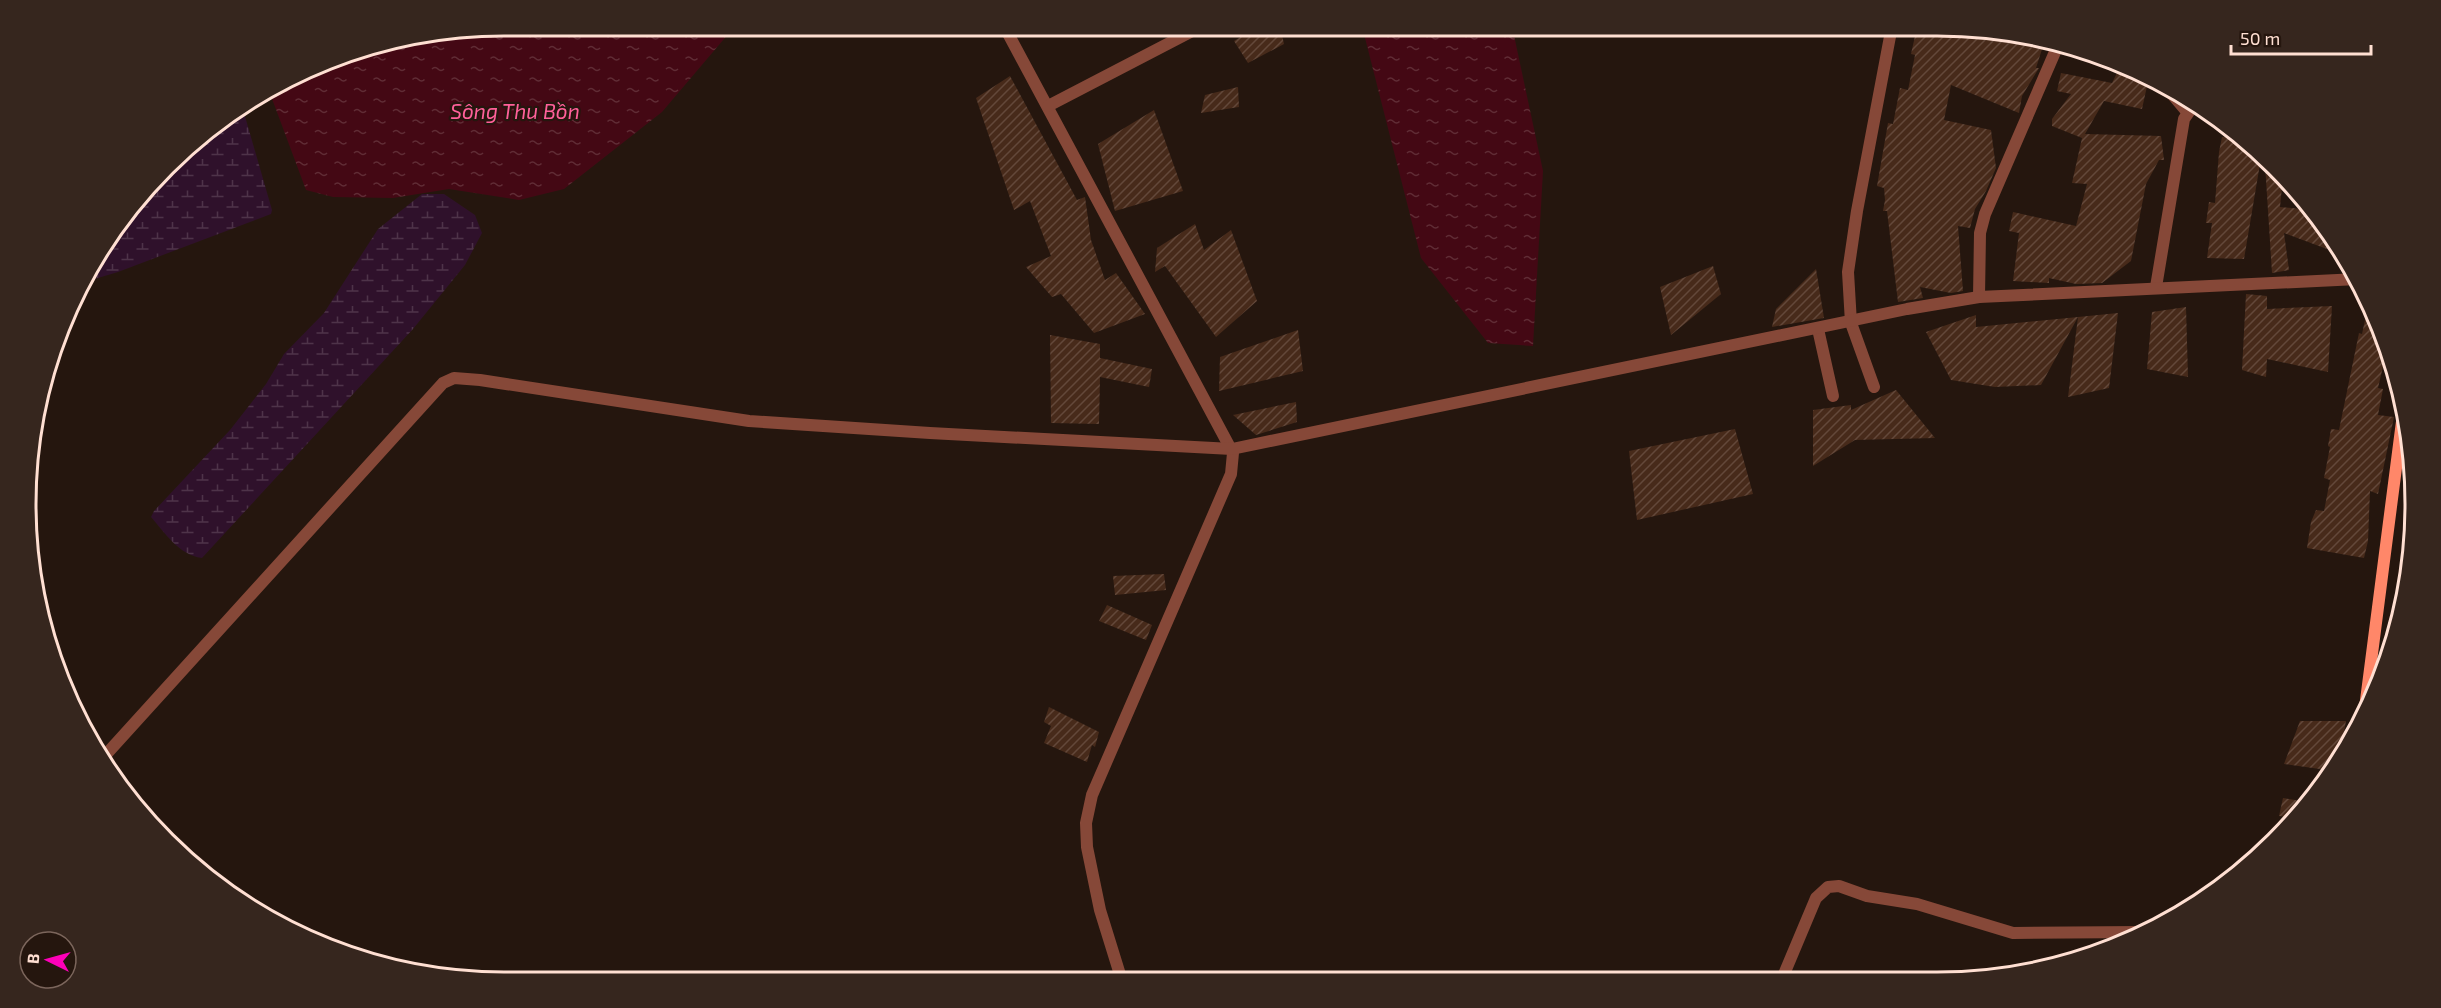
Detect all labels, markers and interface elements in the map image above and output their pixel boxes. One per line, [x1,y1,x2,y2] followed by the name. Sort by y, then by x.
[2231,18,2370,56] scale bar
[2240,27,2280,49] text: 50 m
[450,98,580,123] water label: Sông Thu Bồn
[18,930,78,990] north arrow
[23,953,42,965] text: B

